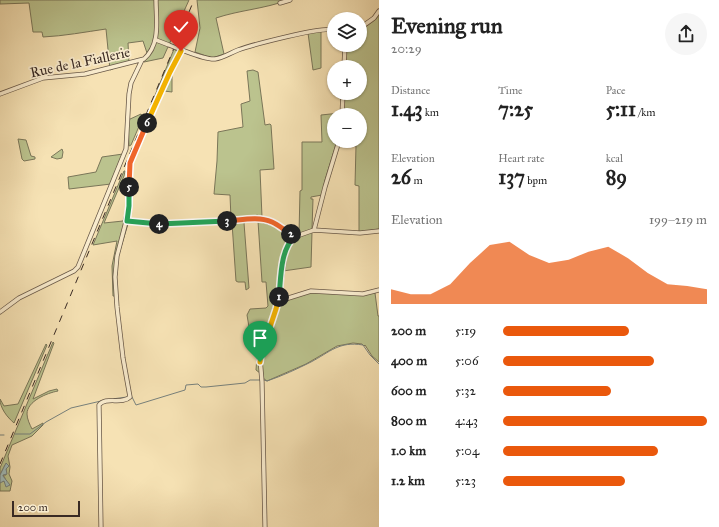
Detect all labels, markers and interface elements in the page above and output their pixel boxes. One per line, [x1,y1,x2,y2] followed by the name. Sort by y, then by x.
[164,10,198,51] pin
[327,12,367,148] map controls
[327,12,367,52] button: layers
[391,12,503,39] text: Evening run
[665,13,707,55] button: share
[170,16,192,38] icon: check
[391,41,422,57] text: 20:29
[29,44,132,81] street label: Rue de la Fiallerie
[327,60,367,100] button: +
[391,84,430,97] text: Distance
[498,84,523,97] text: Time
[606,84,626,97] text: Pace
[391,97,422,121] text: 1.43
[498,97,533,121] text: 7:25
[606,97,636,121] text: 5:11
[422,106,439,119] text: km
[636,106,655,119] text: /km
[327,108,367,148] button: −
[137,113,157,133] pin: 6
[144,116,150,129] text: 6
[391,152,435,165] text: Elevation
[498,152,545,165] text: Heart rate
[606,152,623,165] text: kcal
[391,165,411,189] text: 26
[498,165,525,189] text: 137
[606,165,627,189] text: 89
[411,174,423,187] text: m
[525,174,547,187] text: bpm
[119,177,139,197] pin: 5
[126,180,132,193] text: 5
[217,211,237,231] pin: 3
[391,212,443,228] text: Elevation
[649,212,707,228] text: 199–219 m
[149,214,169,234] pin: 4
[225,214,229,227] text: 3
[156,217,162,230] text: 4
[281,224,301,244] pin: 2
[288,227,294,240] text: 2
[269,287,289,307] pin: 1
[277,290,281,303] text: 1
[243,321,277,362] pin
[391,323,426,339] text: 200 m
[455,323,476,339] text: 5:19
[249,327,271,349] icon: arrive
[391,353,427,369] text: 400 m
[455,353,479,369] text: 5:06
[391,383,427,399] text: 600 m
[455,383,476,399] text: 5:32
[391,413,427,429] text: 800 m
[455,413,478,429] text: 4:43
[391,443,426,459] text: 1.0 km
[455,443,479,459] text: 5:04
[391,473,425,489] text: 1.2 km
[455,473,476,489] text: 5:23
[12,499,80,518] scale bar
[18,501,48,514] text: 200 m

